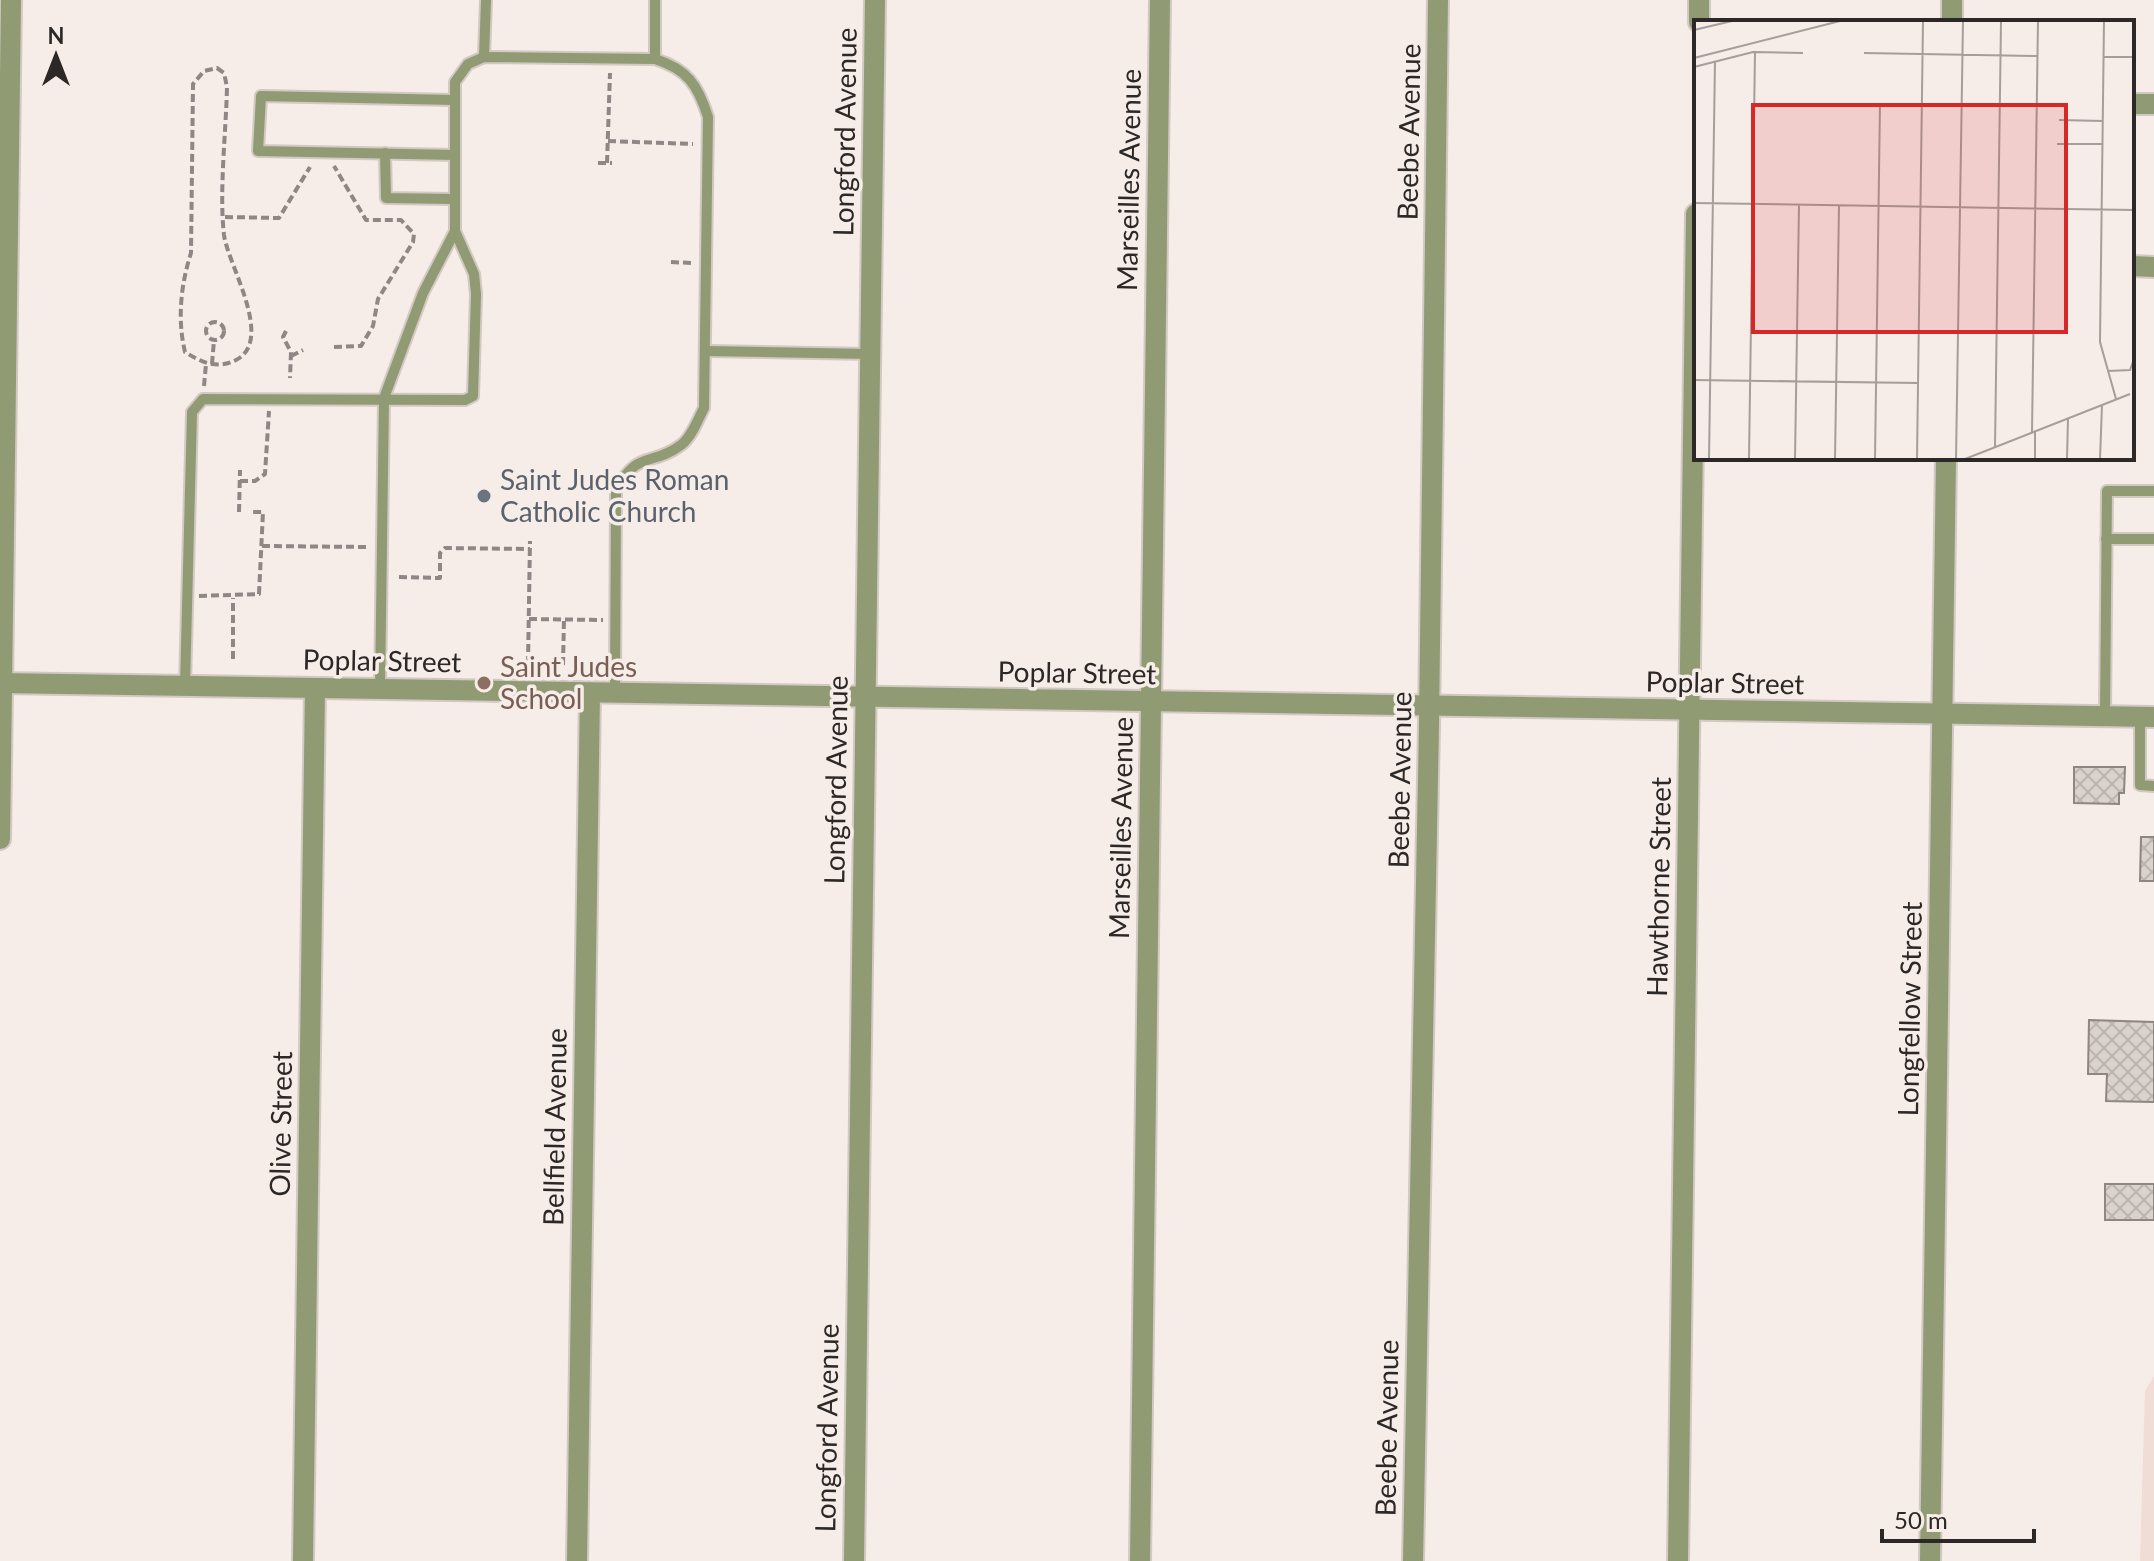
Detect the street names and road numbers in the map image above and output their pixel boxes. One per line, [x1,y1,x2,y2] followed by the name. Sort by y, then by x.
[825,27,863,237] street label: Longford Avenue
[1389,43,1427,221] street label: Beebe Avenue
[1109,69,1147,291] street label: Marseilles Avenue
[302,642,462,678] street label: Poplar Street
[997,654,1157,690] street label: Poplar Street
[1645,664,1805,700] street label: Poplar Street
[816,675,854,885] street label: Longford Avenue
[1380,691,1418,869] street label: Beebe Avenue
[1101,717,1139,939] street label: Marseilles Avenue
[1639,777,1677,997] street label: Hawthorne Street
[1890,901,1928,1117] street label: Longfellow Street
[535,1028,573,1226] street label: Bellfield Avenue
[262,1051,298,1197] street label: Olive Street
[807,1323,845,1533] street label: Longford Avenue
[1367,1339,1405,1517] street label: Beebe Avenue

